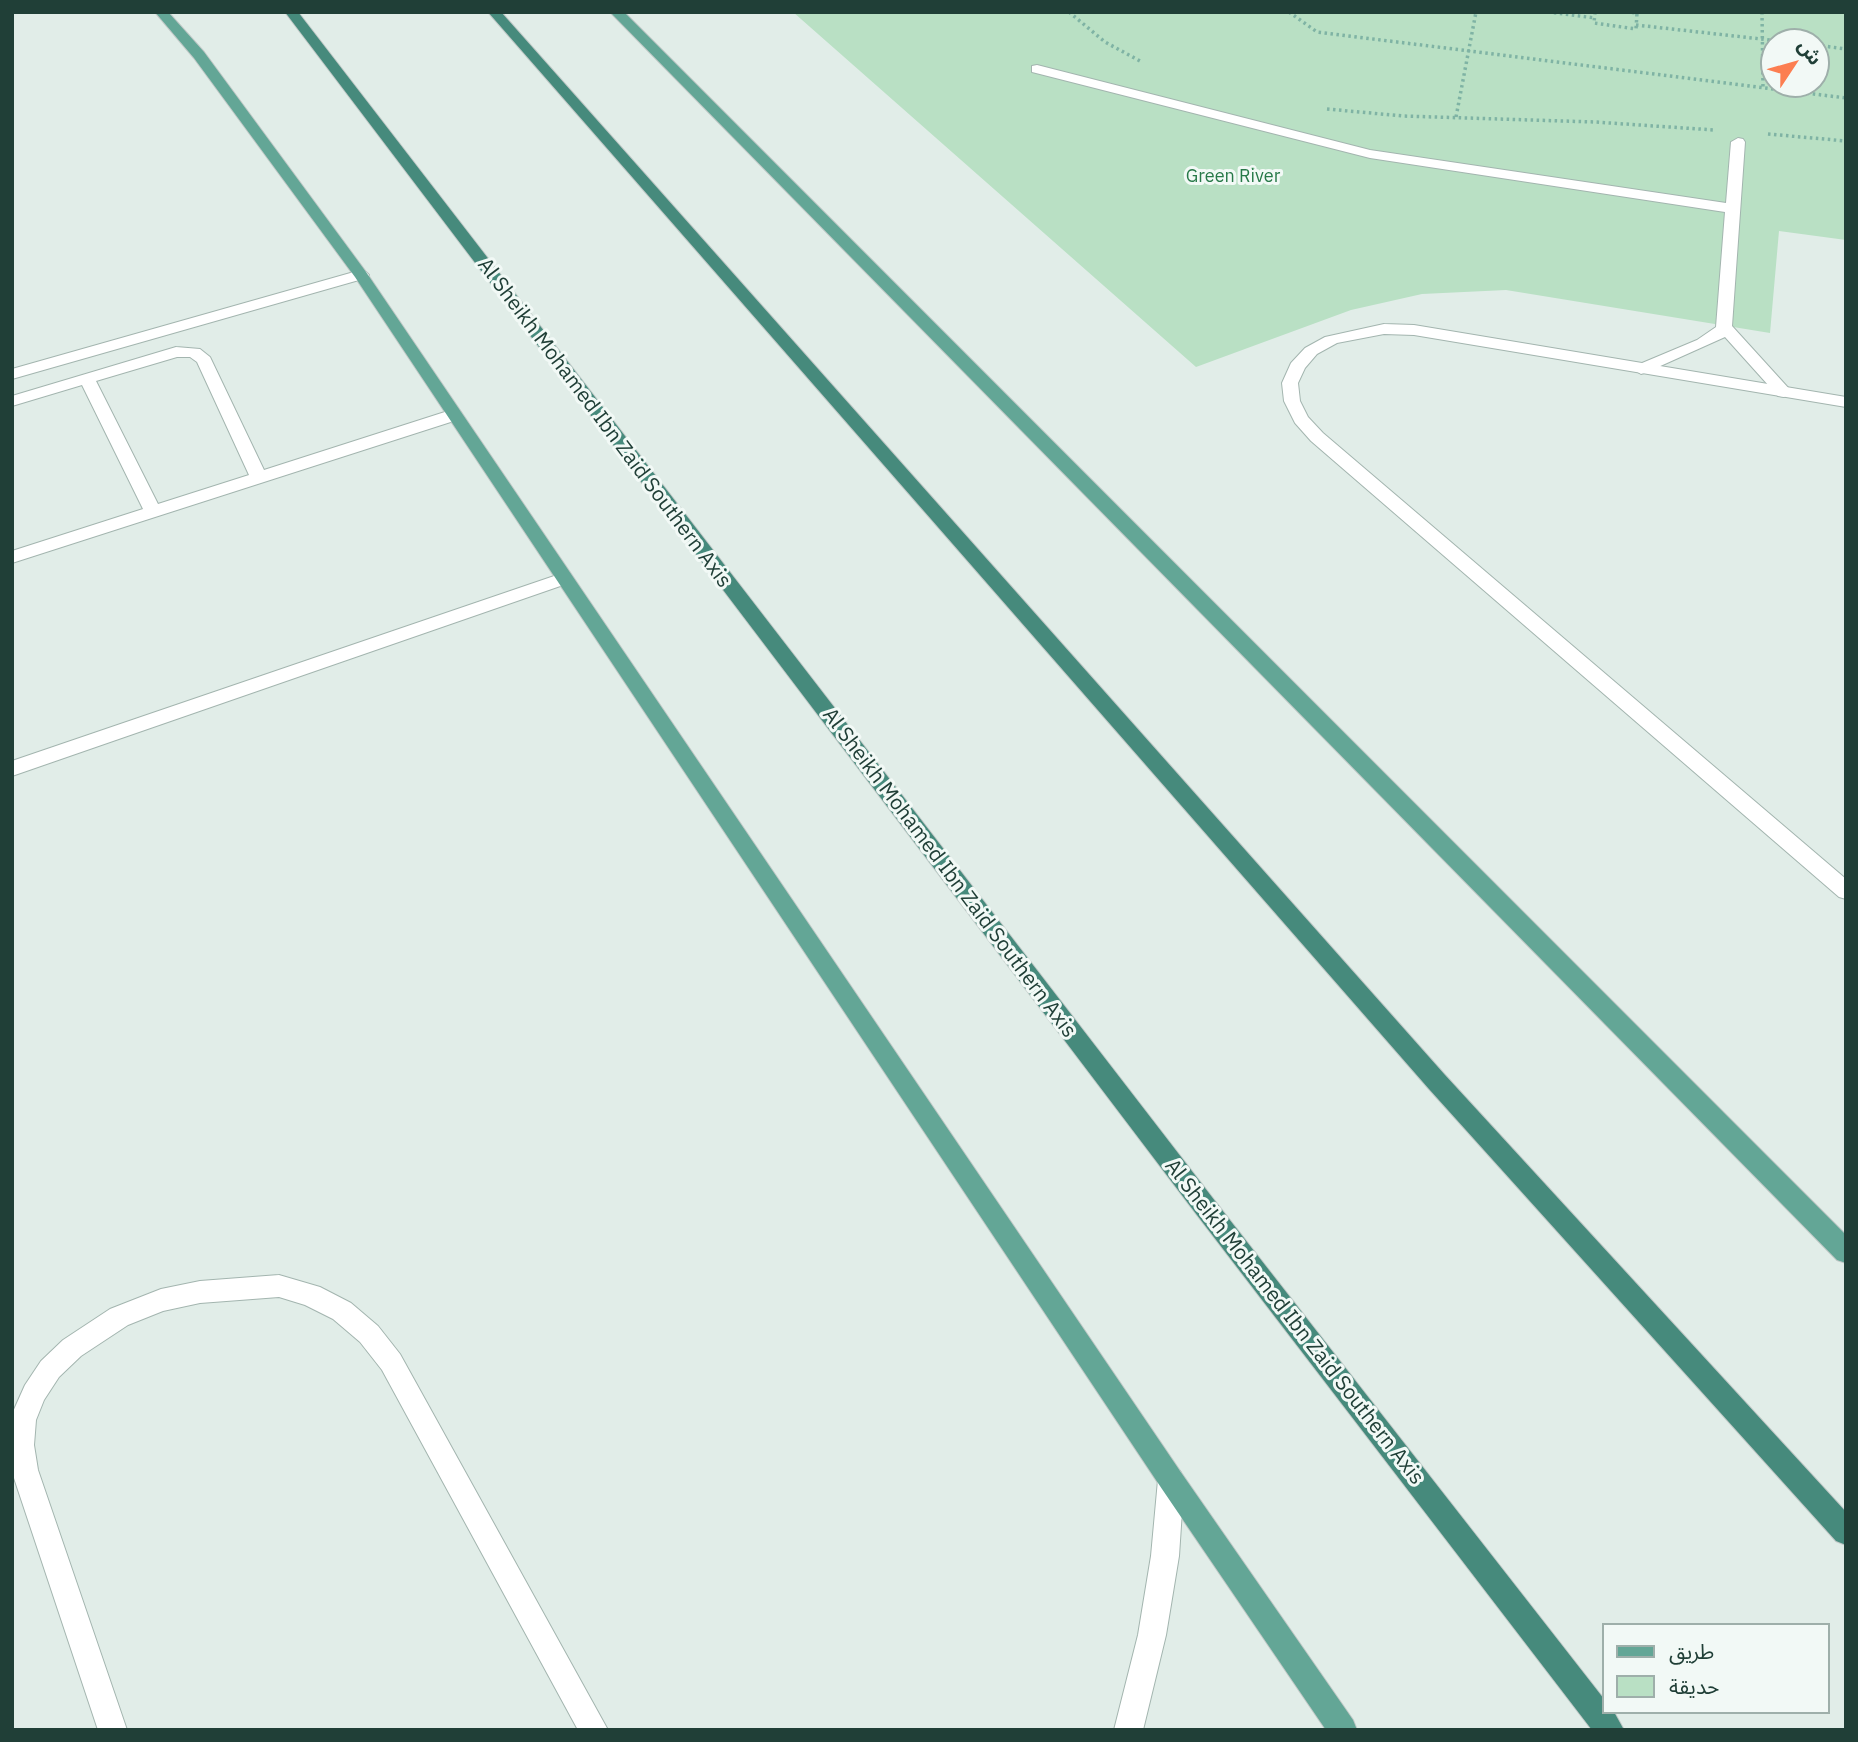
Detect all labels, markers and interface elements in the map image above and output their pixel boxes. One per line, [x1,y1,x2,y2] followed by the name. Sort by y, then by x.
[1760,28,1830,98] north arrow
[1793,34,1828,69] text: ش
[1186,166,1280,188] park label: Green River
[472,253,736,593] street label: Al Sheikh Mohamed Ibn Zaid Southern Axis
[817,703,1081,1043] street label: Al Sheikh Mohamed Ibn Zaid Southern Axis
[1159,1154,1429,1490] street label: Al Sheikh Mohamed Ibn Zaid Southern Axis
[1602,1623,1830,1714] legend
[1669,1637,1714,1665] text: طريق
[1669,1672,1719,1700] text: حديقة

